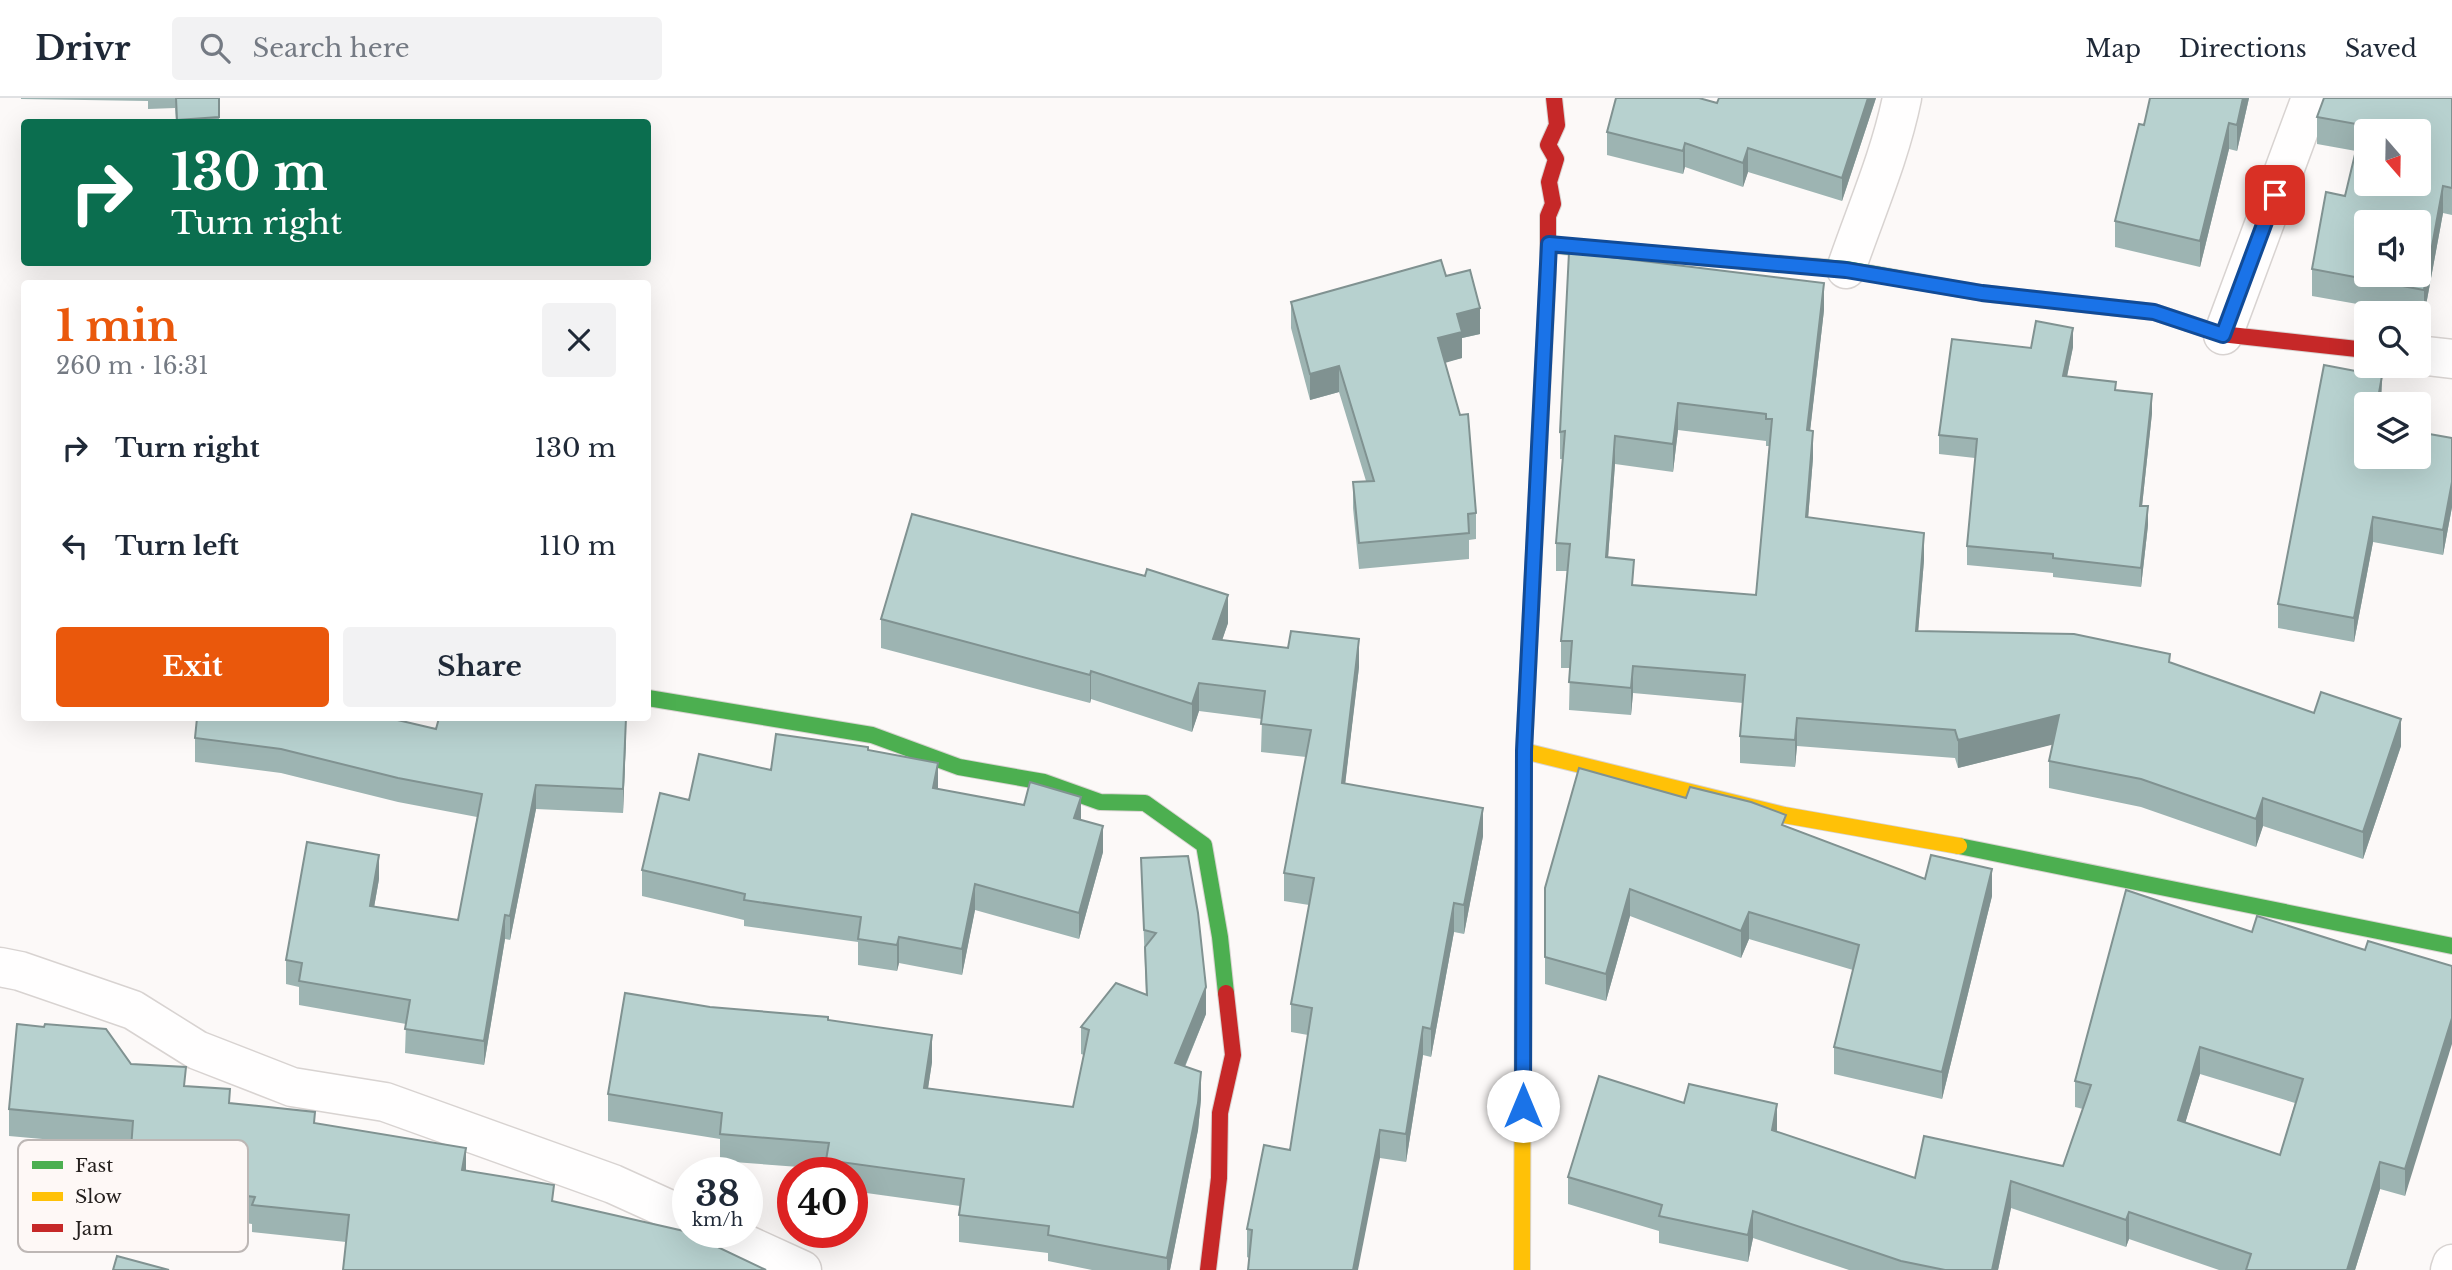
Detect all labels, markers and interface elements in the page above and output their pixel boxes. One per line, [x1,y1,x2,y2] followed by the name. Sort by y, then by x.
[172,17,662,80] search box
[35,28,130,69] text: Drivr
[196,29,234,67] icon: search
[252,32,410,64] text: Search here
[2085,34,2141,63] text: Map
[2179,34,2307,63] text: Directions
[2345,34,2417,63] text: Saved
[2354,119,2431,196] north arrow
[2354,119,2431,469] map controls
[171,142,328,203] text: 130 m
[56,147,147,238] icon: right
[2245,165,2305,225] pin
[2256,176,2294,214] icon: arrive
[171,203,342,243] text: Turn right
[2354,210,2431,287] button: sound
[56,300,178,352] text: 1 min
[2354,301,2431,378] button: search
[542,303,616,377] button: close
[56,352,208,380] text: 260 m · 16:31
[2354,392,2431,469] button: layers
[56,429,94,467] icon: right
[115,432,260,464] text: Turn right
[534,432,616,464] text: 130 m
[56,527,94,565] icon: left
[115,530,239,562] text: Turn left
[539,530,616,562] text: 110 m
[56,627,329,707] button: Exit
[343,627,616,707] button: Share
[1486,1069,1560,1143] position arrow
[18,1140,248,1252] legend
[75,1154,114,1177] text: Fast
[777,1157,868,1248] speed limit sign: 40
[695,1172,740,1215] text: 38
[75,1185,122,1208] text: Slow
[692,1209,743,1231] text: km/h
[72,1217,113,1240] text: Jam

